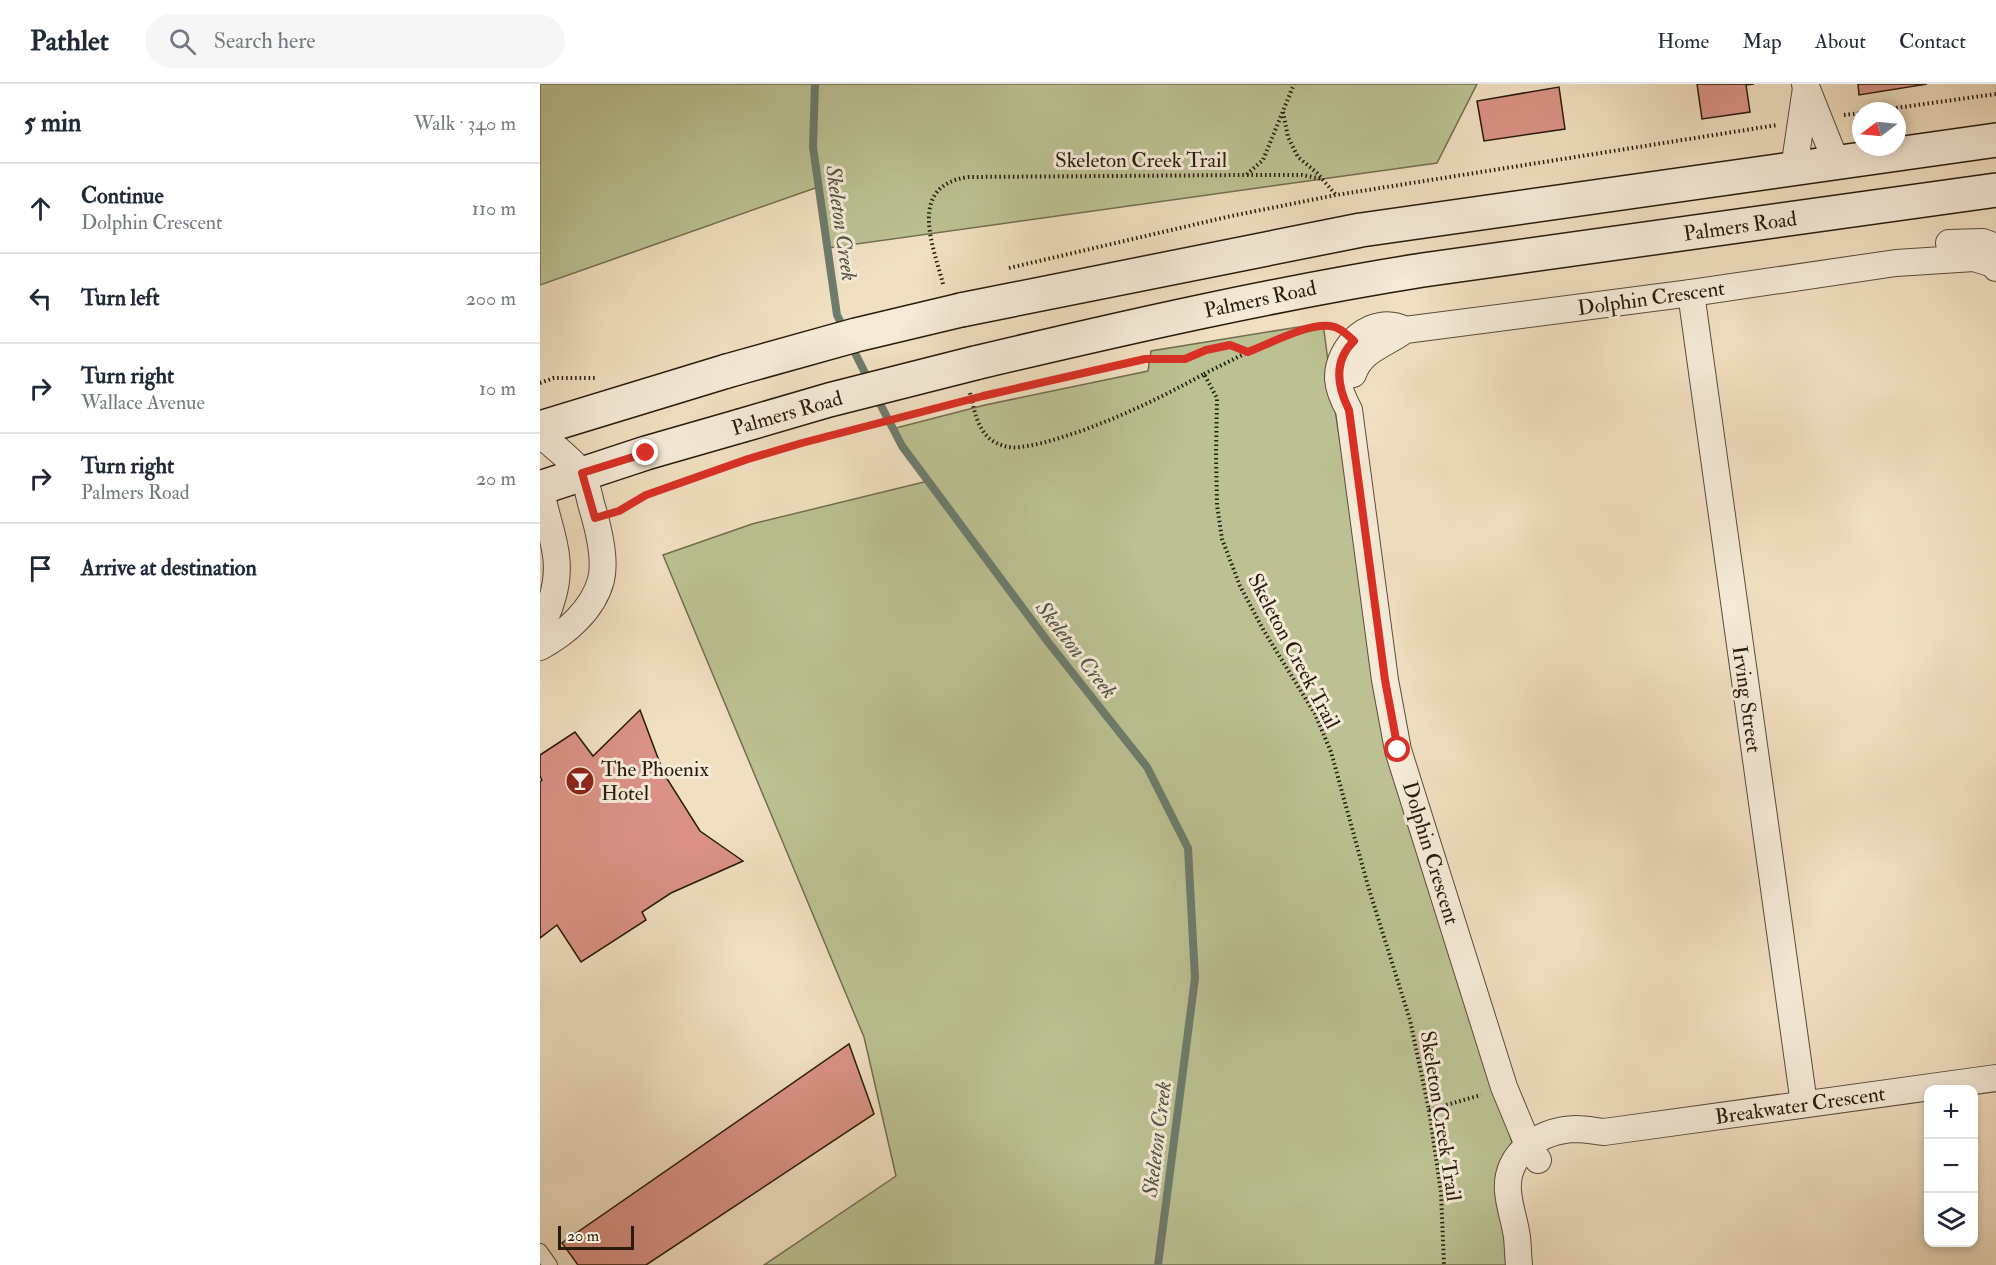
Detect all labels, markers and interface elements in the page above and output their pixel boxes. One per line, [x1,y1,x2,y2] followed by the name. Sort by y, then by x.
[145,14,565,68] search box
[30,24,109,59] text: Pathlet
[166,25,199,58] icon: search
[214,27,316,55] text: Search here
[1657,28,1709,55] text: Home
[1742,28,1782,55] text: Map
[1815,28,1866,55] text: About
[1899,28,1966,55] text: Contact
[1852,102,1906,156] north arrow
[24,107,81,139] text: 5 min
[414,111,516,136] text: Walk · 340 m
[1055,147,1228,174] street label: Skeleton Creek Trail
[819,163,863,283] water label: Skeleton Creek
[81,182,164,210] text: Continue
[24,192,57,225] icon: ahead
[472,196,516,221] text: 110 m
[1682,205,1799,248] street label: Palmers Road
[81,210,222,235] text: Dolphin Crescent
[1201,274,1319,325] street label: Palmers Road
[1576,275,1727,322] street label: Dolphin Crescent
[24,282,57,315] icon: left
[81,284,160,312] text: Turn left
[466,286,516,311] text: 200 m
[81,362,174,390] text: Turn right
[24,372,57,405] icon: right
[479,376,516,401] text: 10 m
[729,385,846,442] street label: Palmers Road
[81,390,205,415] text: Wallace Avenue
[632,439,658,465] route end
[81,452,174,480] text: Turn right
[24,462,57,495] icon: right
[476,466,516,491] text: 20 m
[81,480,190,505] text: Palmers Road
[24,552,57,585] icon: arrive
[81,554,257,582] text: Arrive at destination
[1241,569,1346,734] street label: Skeleton Creek Trail
[1029,594,1123,704] water label: Skeleton Creek
[1726,644,1767,754] street label: Irving Street
[1384,736,1410,762] route start
[601,756,709,807] place label: The Phoenix Hotel
[564,765,596,797] bar icon: The Phoenix Hotel
[1396,778,1465,928] street label: Dolphin Crescent
[1414,1029,1467,1204] street label: Skeleton Creek Trail
[1136,1080,1178,1200] water label: Skeleton Creek
[1713,1080,1887,1131] street label: Breakwater Crescent
[1924,1085,1978,1247] map controls
[1924,1085,1978,1139] button: +
[1924,1139,1978,1193] button: −
[1924,1193,1978,1247] button: layers
[558,1223,634,1250] scale bar
[567,1226,599,1246] text: 20 m

